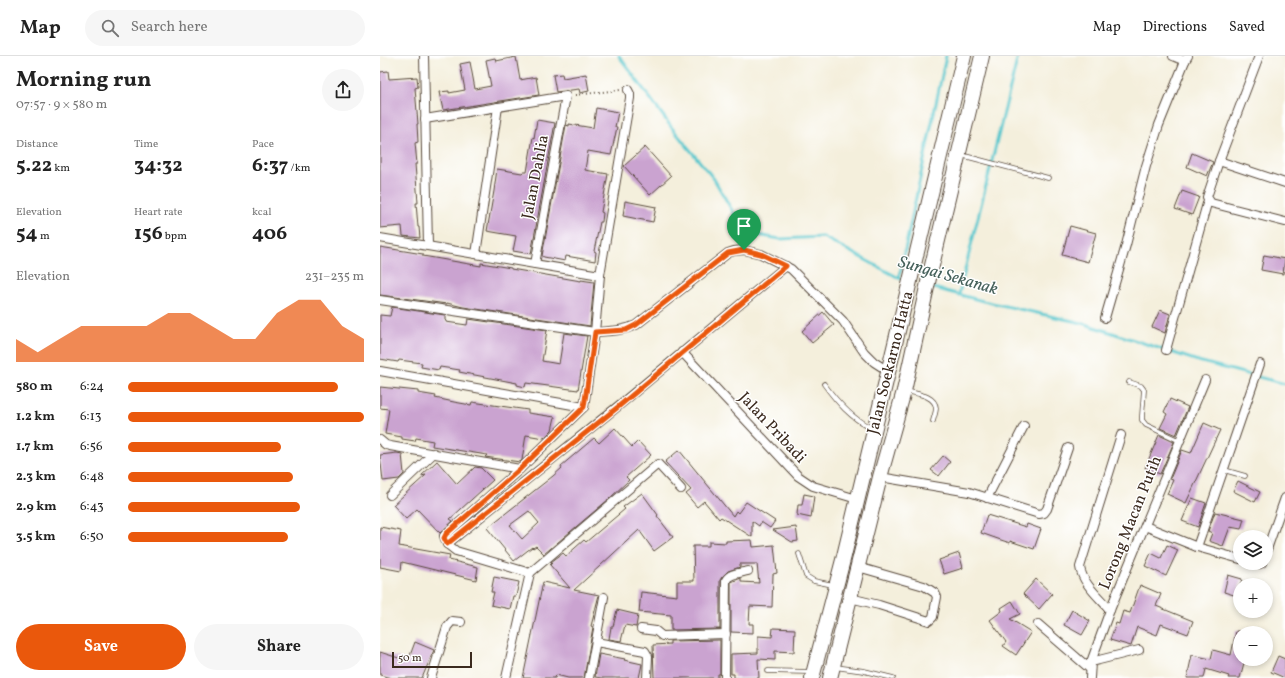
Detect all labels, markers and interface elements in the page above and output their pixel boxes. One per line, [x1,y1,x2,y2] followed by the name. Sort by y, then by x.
[85,10,365,46] search box
[20,15,61,41] text: Map
[99,17,121,39] icon: search
[131,17,208,38] text: Search here
[1093,18,1121,37] text: Map
[1143,18,1207,37] text: Directions
[1229,18,1265,37] text: Saved
[16,65,151,96] text: Morning run
[322,69,364,111] button: share
[16,96,107,114] text: 07:57 · 9 × 580 m
[517,133,555,221] street label: Jalan Dahlia
[16,137,58,152] text: Distance
[134,137,158,152] text: Time
[252,137,274,152] text: Pace
[16,152,52,180] text: 5.22
[134,152,183,180] text: 34:32
[252,152,288,180] text: 6:37
[52,161,70,176] text: km
[288,161,310,176] text: /km
[16,205,62,220] text: Elevation
[134,205,183,220] text: Heart rate
[252,205,272,220] text: kcal
[727,209,761,250] pin
[733,215,755,237] icon: arrive
[16,220,38,248] text: 54
[134,220,163,248] text: 156
[252,220,287,248] text: 406
[38,229,50,244] text: m
[163,229,187,244] text: bpm
[895,251,1001,301] water label: Sungai Sekanak
[16,268,70,286] text: Elevation
[305,268,364,286] text: 231–235 m
[863,289,919,437] street label: Jalan Soekarno Hatta
[16,378,53,396] text: 580 m
[80,378,104,396] text: 6:24
[733,388,811,469] street label: Jalan Pribadi
[16,408,55,426] text: 1.2 km
[80,408,101,426] text: 6:13
[16,438,54,456] text: 1.7 km
[80,438,102,456] text: 6:56
[1094,453,1168,593] street label: Lorong Macan Putih
[16,468,56,486] text: 2.3 km
[80,468,104,486] text: 6:48
[16,498,57,516] text: 2.9 km
[80,498,104,516] text: 6:43
[16,528,56,546] text: 3.5 km
[80,528,103,546] text: 6:50
[1233,530,1273,666] map controls
[1233,530,1273,570] button: layers
[1233,578,1273,618] button: +
[16,624,186,670] button: Save
[194,624,364,670] button: Share
[1233,626,1273,666] button: −
[392,650,472,669] scale bar
[398,651,422,666] text: 50 m

